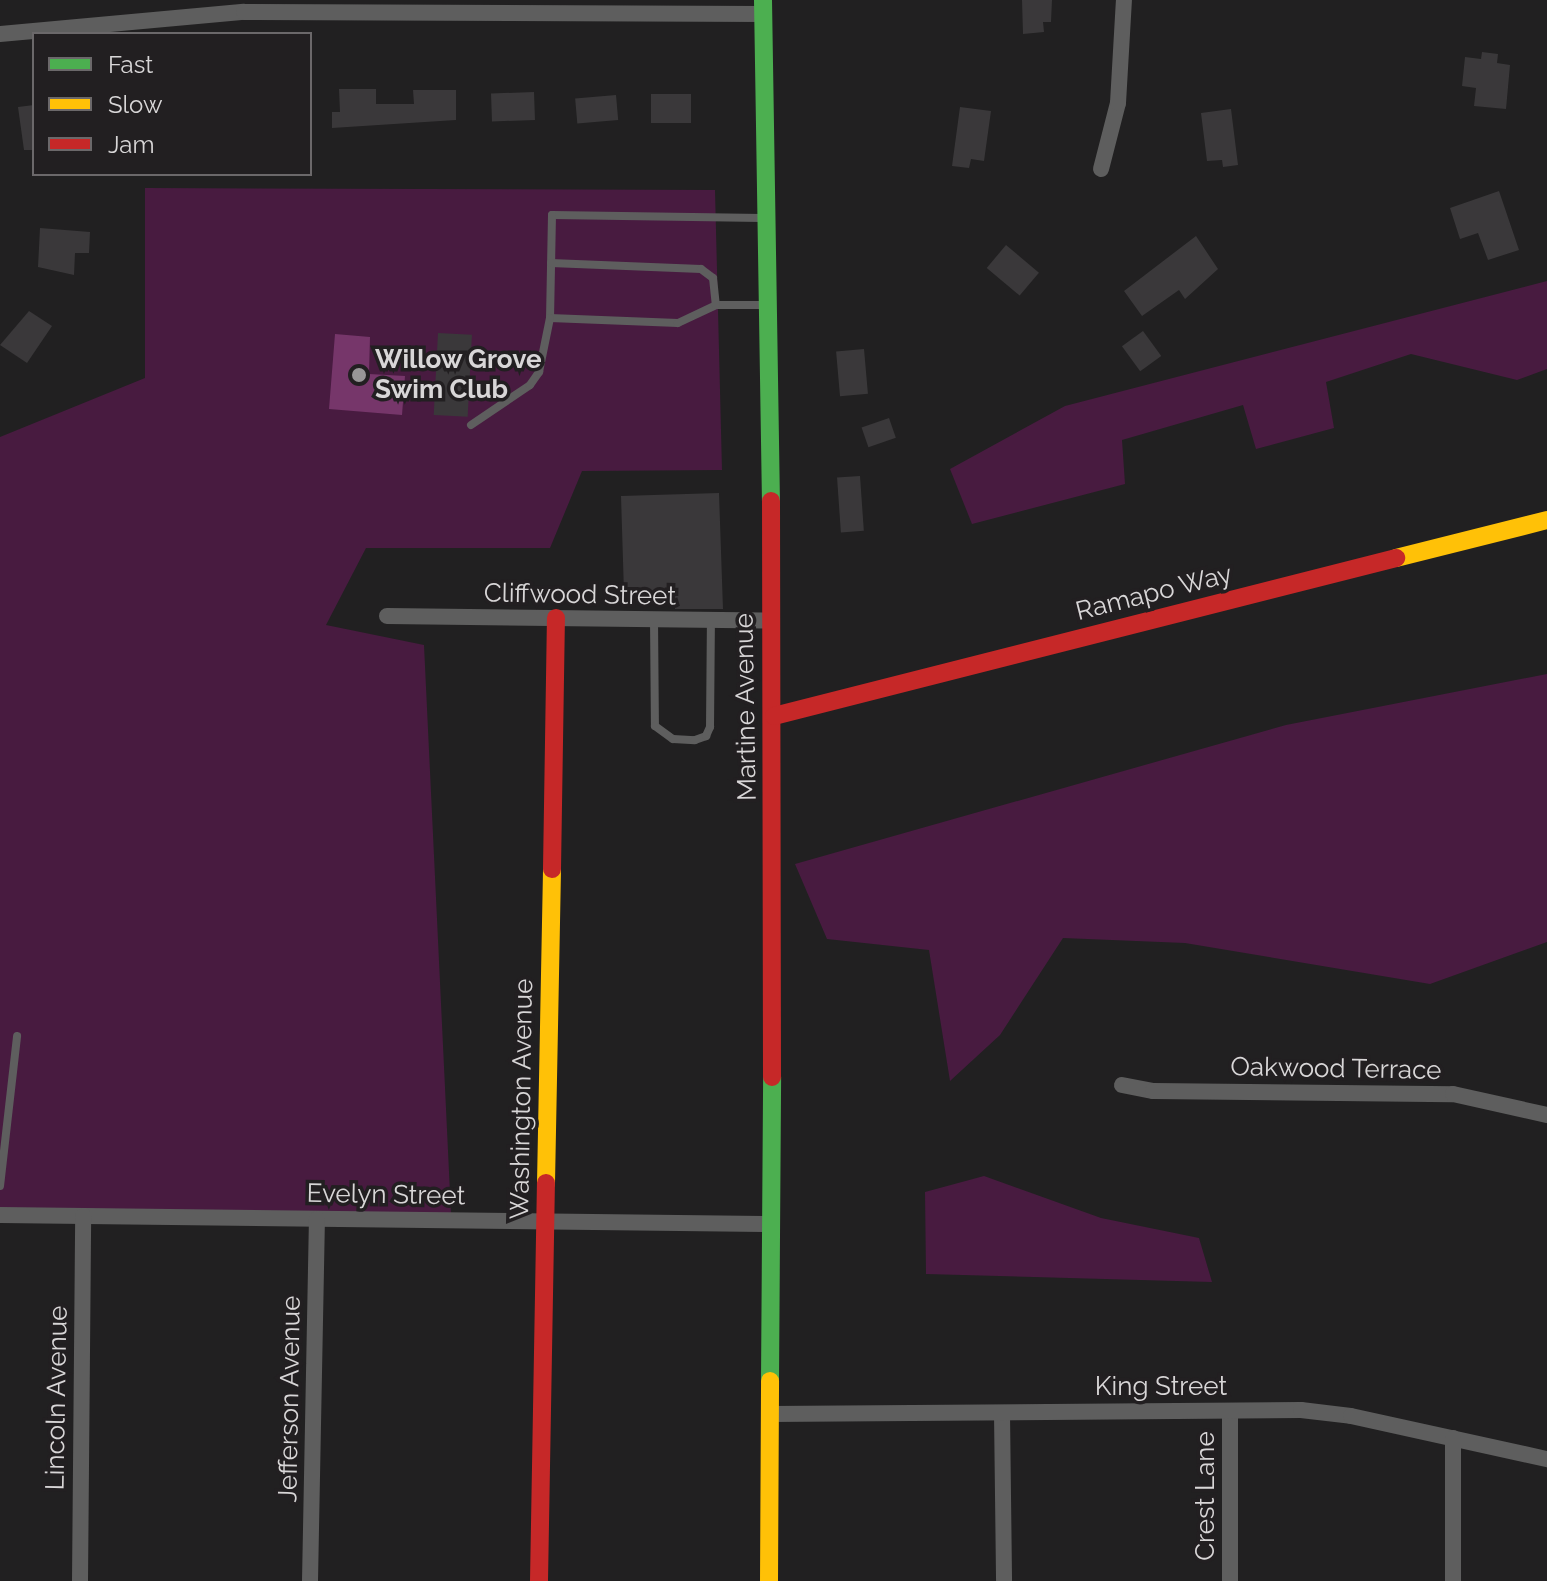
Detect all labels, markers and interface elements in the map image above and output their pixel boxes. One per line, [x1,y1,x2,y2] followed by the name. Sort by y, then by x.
[32,32,312,176] legend
[108,50,153,79] text: Fast
[108,90,162,119] text: Slow
[108,130,154,159] text: Jam
[375,344,542,406] place label: Willow Grove Swim Club
[350,366,368,384] marker: Willow Grove Swim Club
[1072,558,1236,628] street label: Ramapo Way
[484,578,676,612] street label: Cliffwood Street
[729,612,763,802] street label: Martine Avenue
[504,978,540,1220] street label: Washington Avenue
[1230,1052,1442,1086] street label: Oakwood Terrace
[306,1178,466,1212] street label: Evelyn Street
[273,1295,307,1503] street label: Jefferson Avenue
[40,1305,74,1491] street label: Lincoln Avenue
[1095,1371,1227,1403] street label: King Street
[1190,1431,1222,1561] street label: Crest Lane

